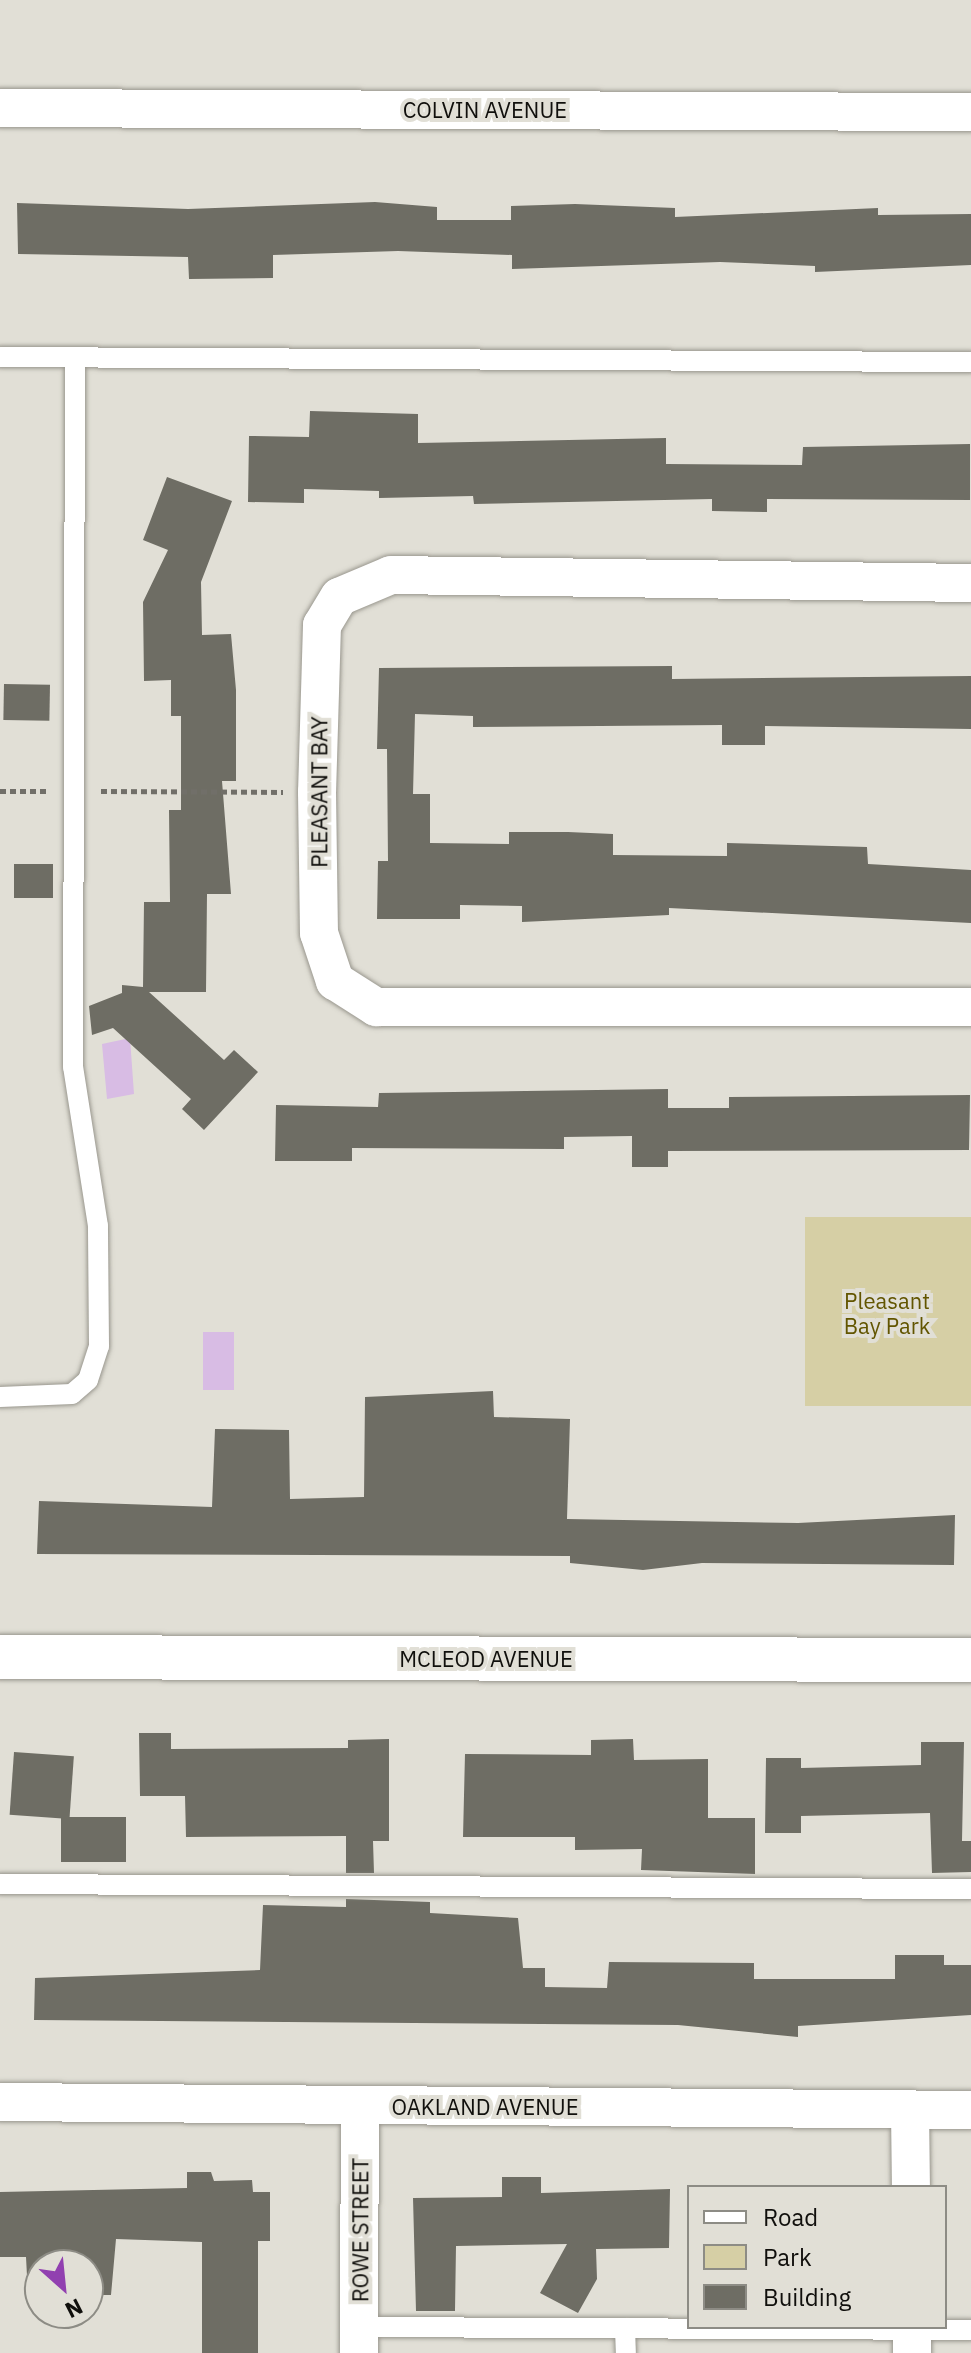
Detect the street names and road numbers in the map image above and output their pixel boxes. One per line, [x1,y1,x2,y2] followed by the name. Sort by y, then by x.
[403,97,567,123] street label: COLVIN AVENUE
[306,716,332,868] street label: PLEASANT BAY
[399,1646,573,1672] street label: MCLEOD AVENUE
[391,2094,579,2120] street label: OAKLAND AVENUE
[347,2158,373,2302] street label: ROWE STREET

